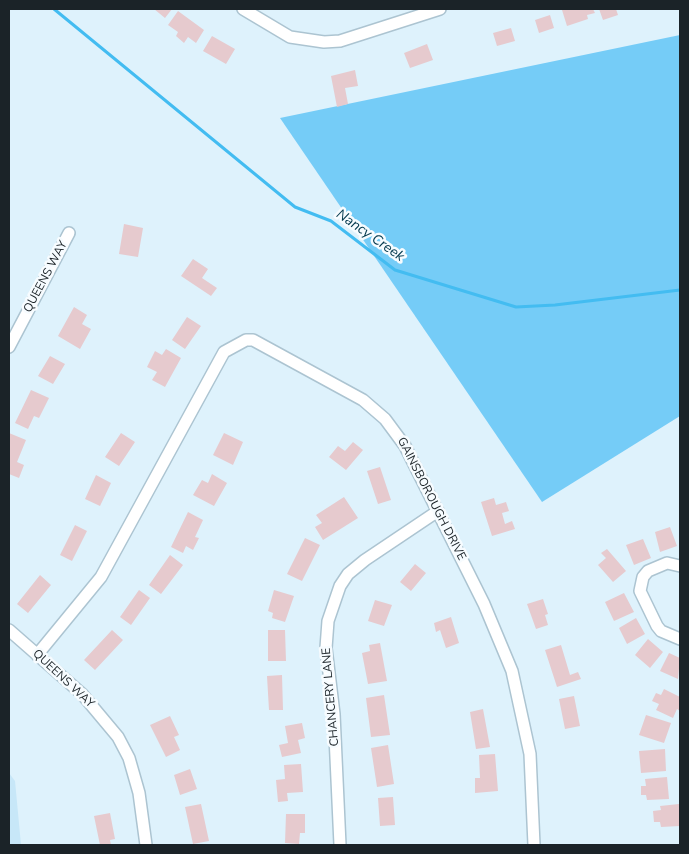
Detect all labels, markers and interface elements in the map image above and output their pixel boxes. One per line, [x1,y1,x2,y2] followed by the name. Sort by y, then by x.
[333,206,407,266] water label: Nancy Creek
[21,239,71,315] street label: QUEENS WAY
[394,435,468,563] street label: GAINSBOROUGH DRIVE
[29,647,97,711] street label: QUEENS WAY
[320,647,342,747] street label: CHANCERY LANE

